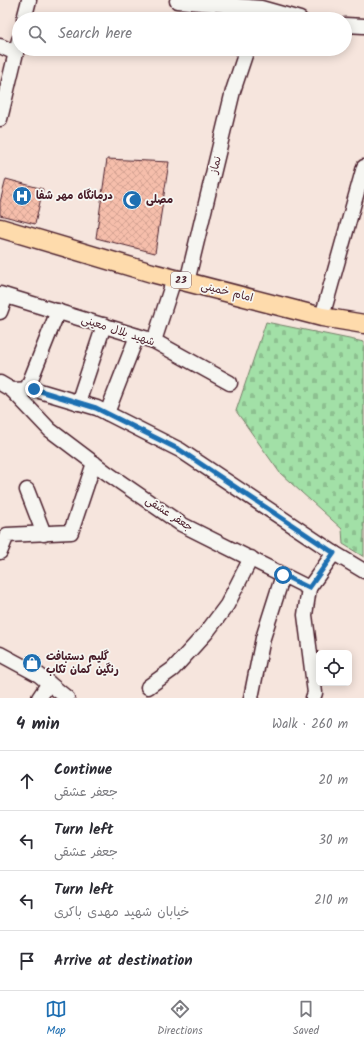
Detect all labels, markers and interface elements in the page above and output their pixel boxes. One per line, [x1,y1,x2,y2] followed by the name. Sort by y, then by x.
[12,12,352,56] search box
[58,22,132,46] text: Search here
[26,23,48,45] icon: search
[205,154,227,177] street label: نماز
[11,185,33,207] hospital icon: درمانگاه مهر شفا
[36,187,113,205] place label: درمانگاه مهر شفا
[121,189,143,211] mosque icon: مصلی
[146,191,173,209] place label: مصلی
[171,272,191,288] road number: 23
[199,277,255,307] street label: امام خمینی
[79,311,157,351] street label: شهید بلال معینی
[25,380,43,398] route end
[141,492,197,536] street label: جعفر عشقی
[274,566,292,584] route start
[46,648,119,679] place label: گلیم دستبافت رنگین کمان تکاب
[316,650,352,686] map controls
[316,650,352,686] button: locate
[21,652,43,674] shop icon: گلیم دستبافت رنگین کمان تکاب
[16,711,60,738] text: 4 min
[272,714,348,735] text: Walk · 260 m
[54,758,112,782] text: Continue
[16,770,38,792] icon: ahead
[318,770,348,791] text: 20 m
[54,782,118,803] text: جعفر عشقی
[54,818,114,842] text: Turn left
[16,830,38,852] icon: left
[319,830,348,851] text: 30 m
[54,842,118,863] text: جعفر عشقی
[54,878,114,902] text: Turn left
[16,890,38,912] icon: left
[314,890,348,911] text: 210 m
[54,902,190,923] text: خیابان شهید مهدی باکری
[54,949,193,973] text: Arrive at destination
[16,950,38,972] icon: arrive
[45,998,67,1040] tab: Map
[157,998,203,1040] tab: Directions
[293,998,319,1040] tab: Saved

